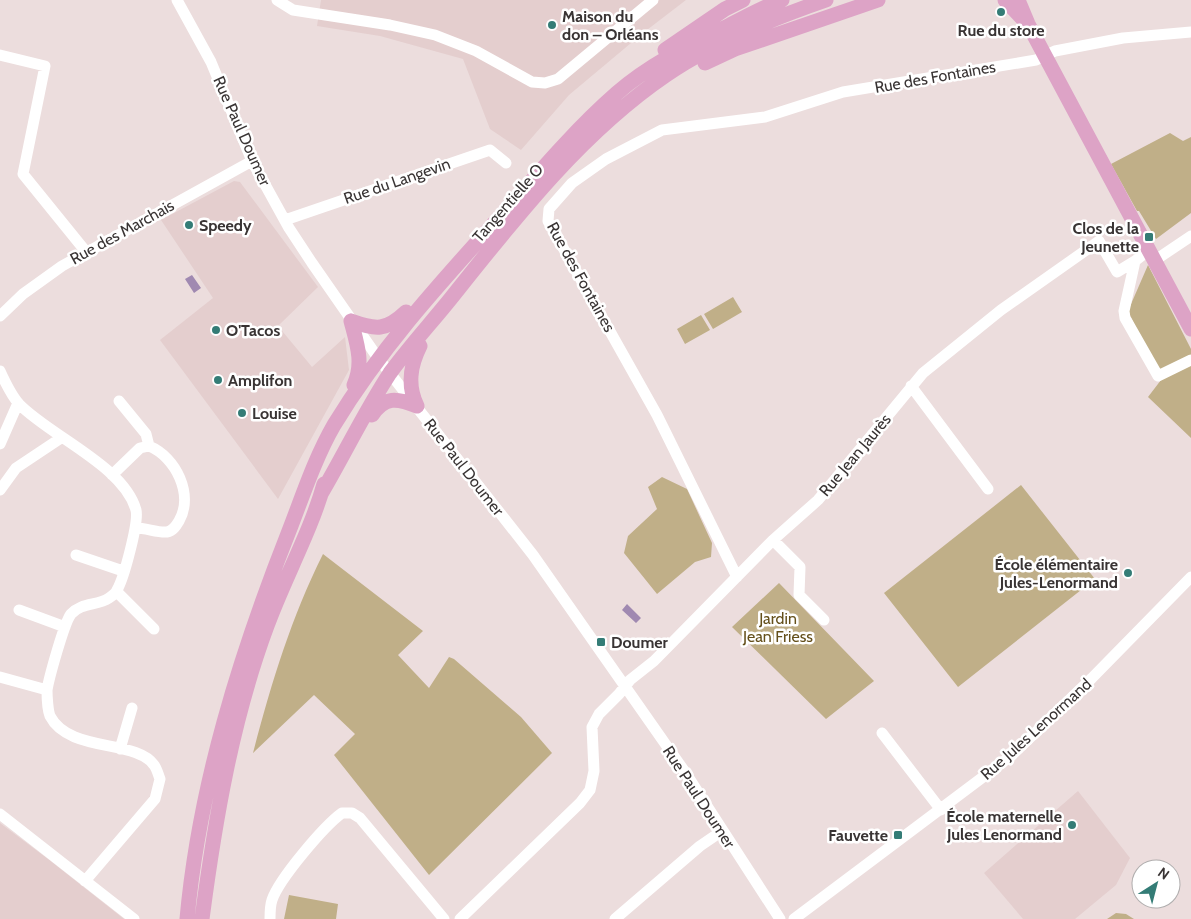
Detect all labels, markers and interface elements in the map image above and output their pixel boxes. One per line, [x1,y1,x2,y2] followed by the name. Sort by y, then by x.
[995,6,1007,18] marker: Rue du store
[562,7,659,44] place label: Maison du don – Orléans
[546,19,558,31] marker: Maison du don – Orléans
[958,21,1044,40] place label: Rue du store
[873,57,997,97] street label: Rue des Fontaines
[209,73,275,190] street label: Rue Paul Doumer
[341,154,453,208] street label: Rue du Langevin
[469,160,547,246] street label: Tangentielle O
[67,195,178,268] street label: Rue des Marchais
[199,216,252,235] place label: Speedy
[183,219,195,231] marker: Speedy
[543,219,619,335] street label: Rue des Fontaines
[1072,219,1139,256] place label: Clos de la Jeunette
[1143,231,1155,243] marker: Clos de la Jeunette
[226,321,280,340] place label: O'Tacos
[210,324,222,336] marker: O'Tacos
[228,371,292,390] place label: Amplifon
[212,374,224,386] marker: Amplifon
[252,404,297,423] place label: Louise
[236,407,248,419] marker: Louise
[815,410,895,500] street label: Rue Jean Jaurès
[420,415,508,520] street label: Rue Paul Doumer
[995,555,1118,592] place label: École élémentaire Jules-Lenormand
[1122,567,1134,579] marker: École élémentaire Jules-Lenormand
[742,609,813,646] park label: Jardin Jean Friess
[611,633,669,652] place label: Doumer
[595,636,607,648] marker: Doumer
[977,674,1095,784] street label: Rue Jules Lenormand
[659,742,740,852] street label: Rue Paul Doumer
[946,807,1062,844] place label: École maternelle Jules Lenormand
[1066,819,1078,831] marker: École maternelle Jules Lenormand
[828,826,888,845] place label: Fauvette
[892,829,904,841] marker: Fauvette
[1131,859,1181,909] north arrow
[1154,863,1173,884] text: N

